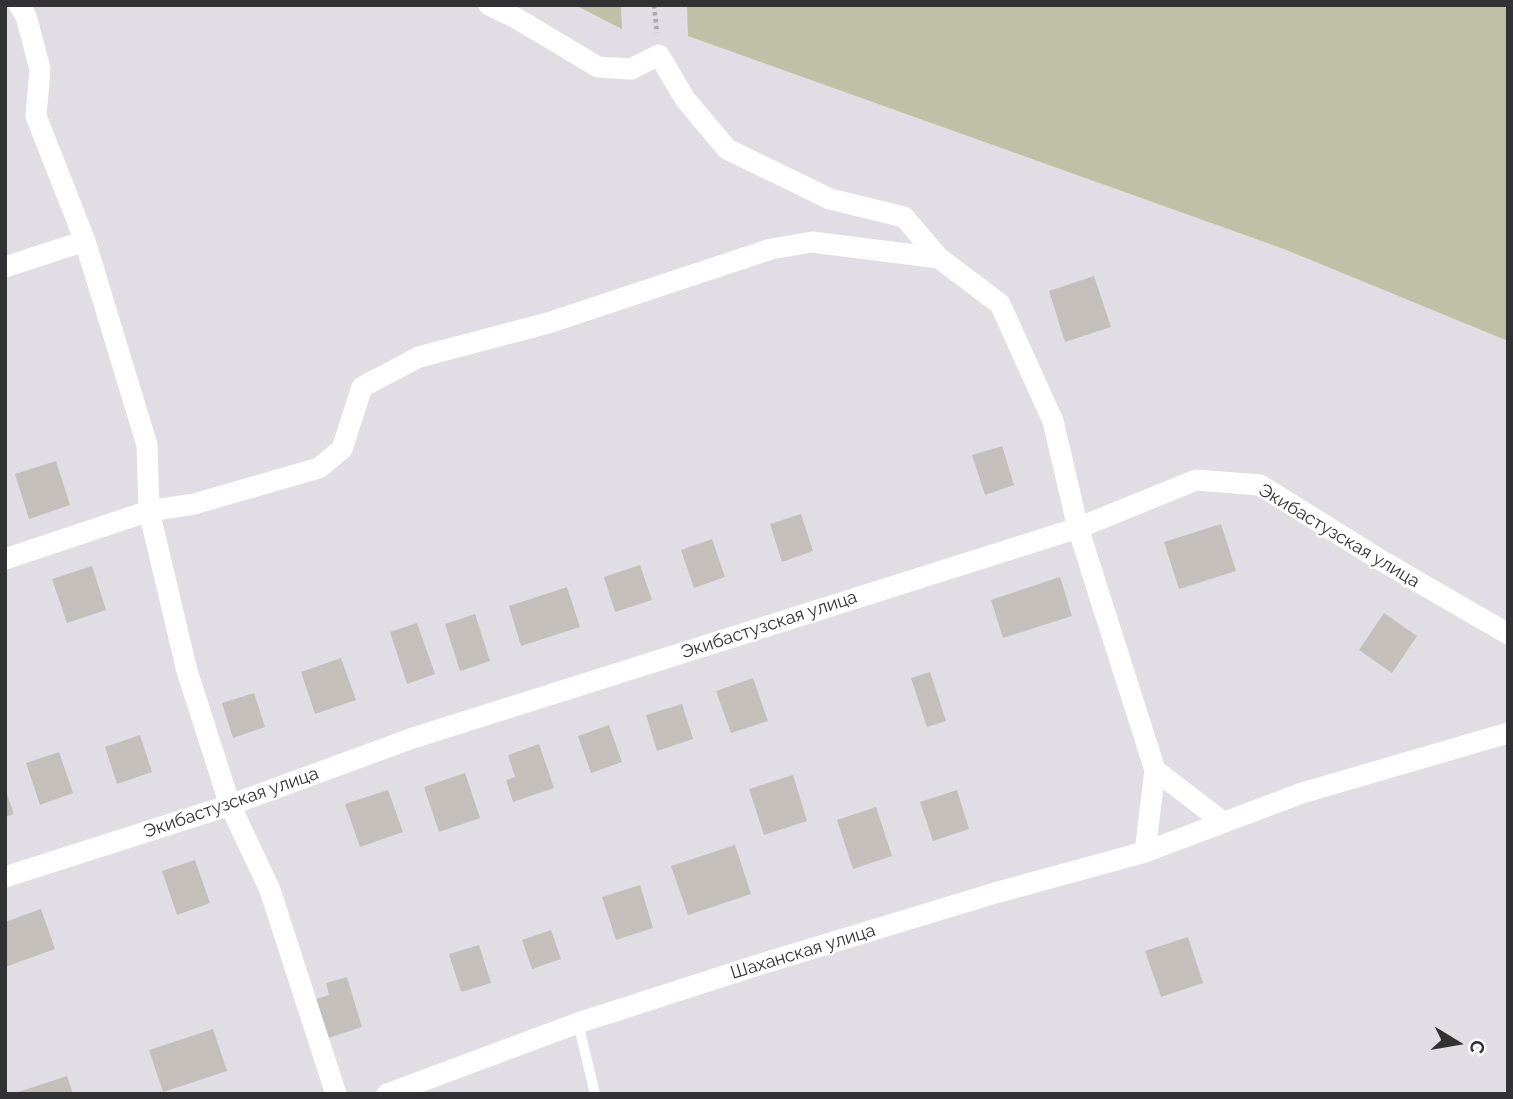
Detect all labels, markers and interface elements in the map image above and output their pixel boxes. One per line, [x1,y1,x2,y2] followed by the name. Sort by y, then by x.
[1255,479,1423,593] street label: Экибастузская улица
[678,586,860,664] street label: Экибастузская улица
[141,763,321,843] street label: Экибастузская улица
[728,920,878,984] street label: Шаханская улица
[1422,1008,1492,1078] north arrow
[1466,1038,1490,1056] text: С

